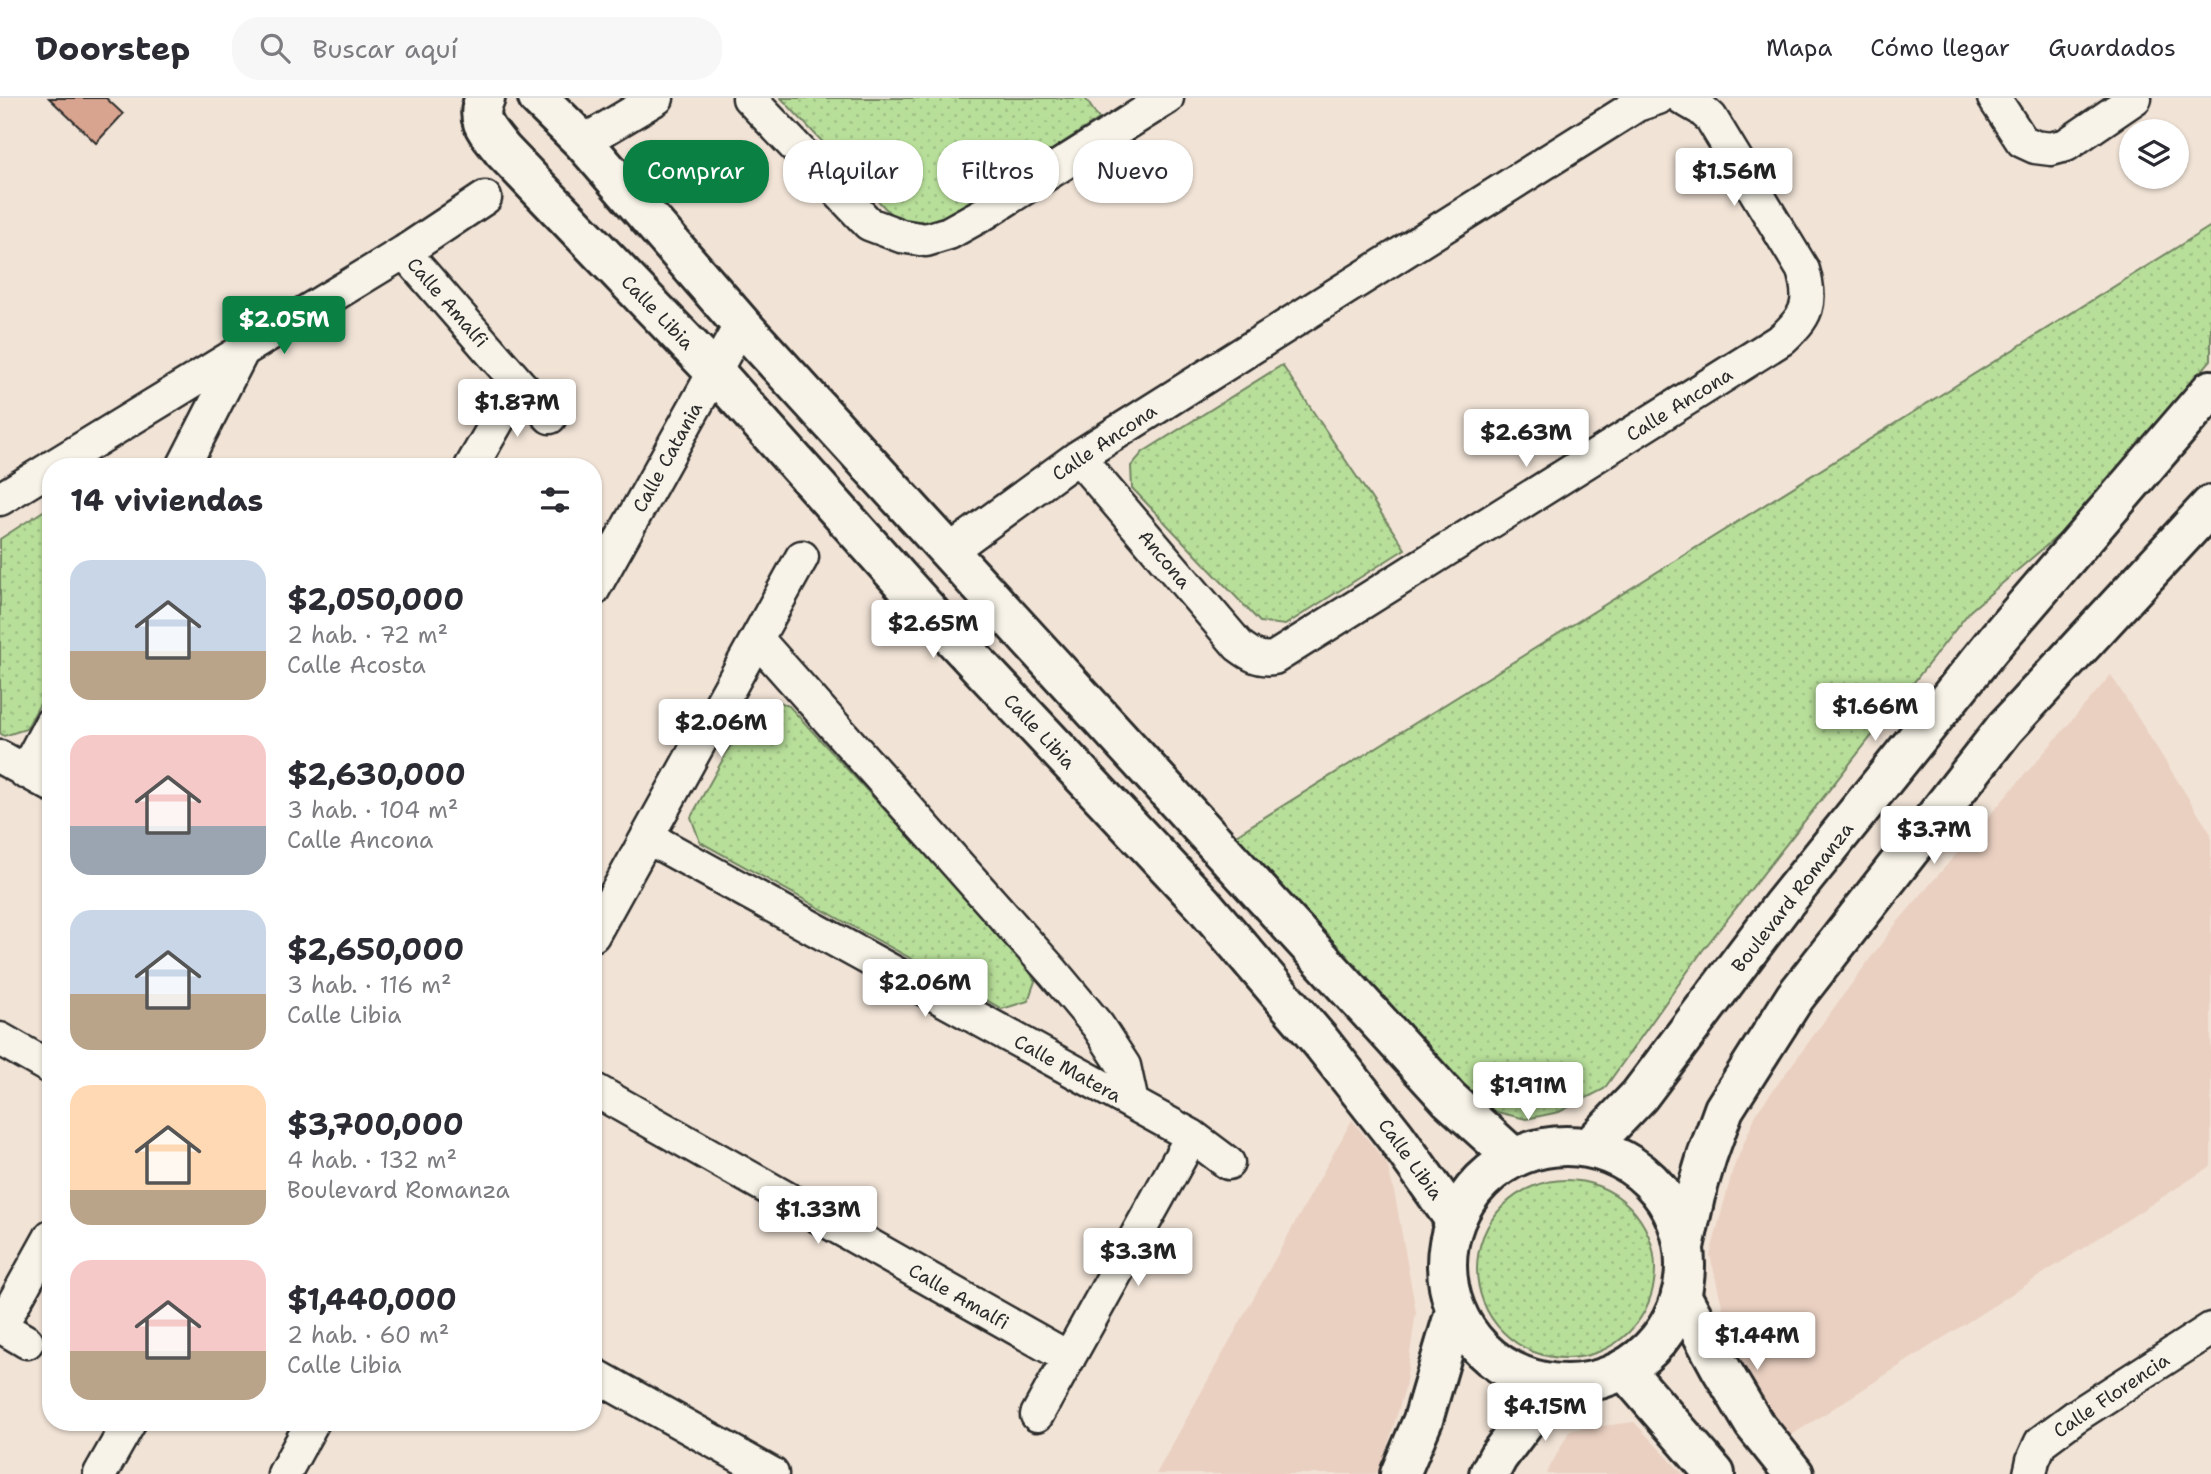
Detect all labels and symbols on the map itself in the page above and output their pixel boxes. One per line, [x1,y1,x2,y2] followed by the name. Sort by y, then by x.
[1677,148,1791,208] pin: $1.56M
[402,252,494,353] street label: Calle Amalfi
[616,270,700,355] street label: Calle Libia
[227,296,341,356] pin: $2.05M
[1621,362,1737,447] street label: Calle Ancona
[460,380,574,439] pin: $1.87M
[627,397,708,517] street label: Calle Catania
[1047,398,1162,487] street label: Calle Ancona
[1469,410,1583,469] pin: $2.63M
[1133,525,1197,594] street label: Ancona
[876,601,990,660] pin: $2.65M
[1818,684,1932,743] pin: $1.66M
[998,688,1081,775] street label: Calle Libia
[664,700,778,759] pin: $2.06M
[1885,806,1983,866] pin: $3.7M
[1726,817,1859,978] street label: Boulevard Romanza
[868,960,982,1019] pin: $2.06M
[1010,1029,1126,1108] street label: Calle Matera
[1471,1062,1585,1122] pin: $1.91M
[1373,1114,1449,1205] street label: Calle Libia
[761,1186,875,1246] pin: $1.33M
[1089,1228,1187,1288] pin: $3.3M
[904,1258,1013,1335] street label: Calle Amalfi
[1700,1312,1814,1372] pin: $1.44M
[2048,1347,2174,1443] street label: Calle Florencia
[1488,1384,1602,1443] pin: $4.15M

